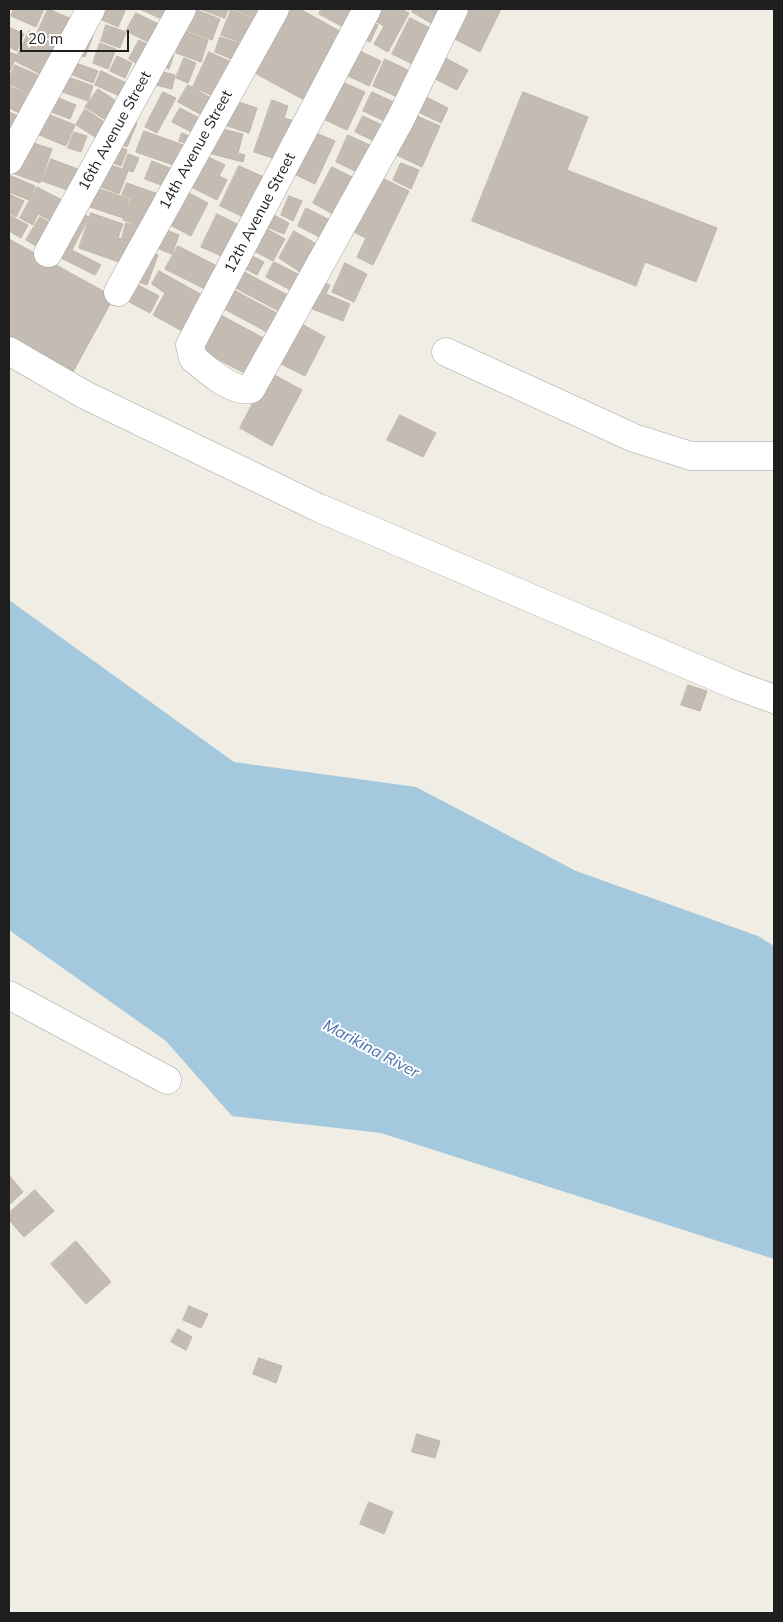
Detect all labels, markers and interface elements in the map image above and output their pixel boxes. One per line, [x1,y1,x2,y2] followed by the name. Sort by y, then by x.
[22,20,131,52] scale bar
[28,29,63,48] text: 20 m
[75,68,155,194] street label: 16th Avenue Street
[156,87,236,213] street label: 14th Avenue Street
[221,150,299,276] street label: 12th Avenue Street
[320,1016,422,1082] water label: Marikina River

